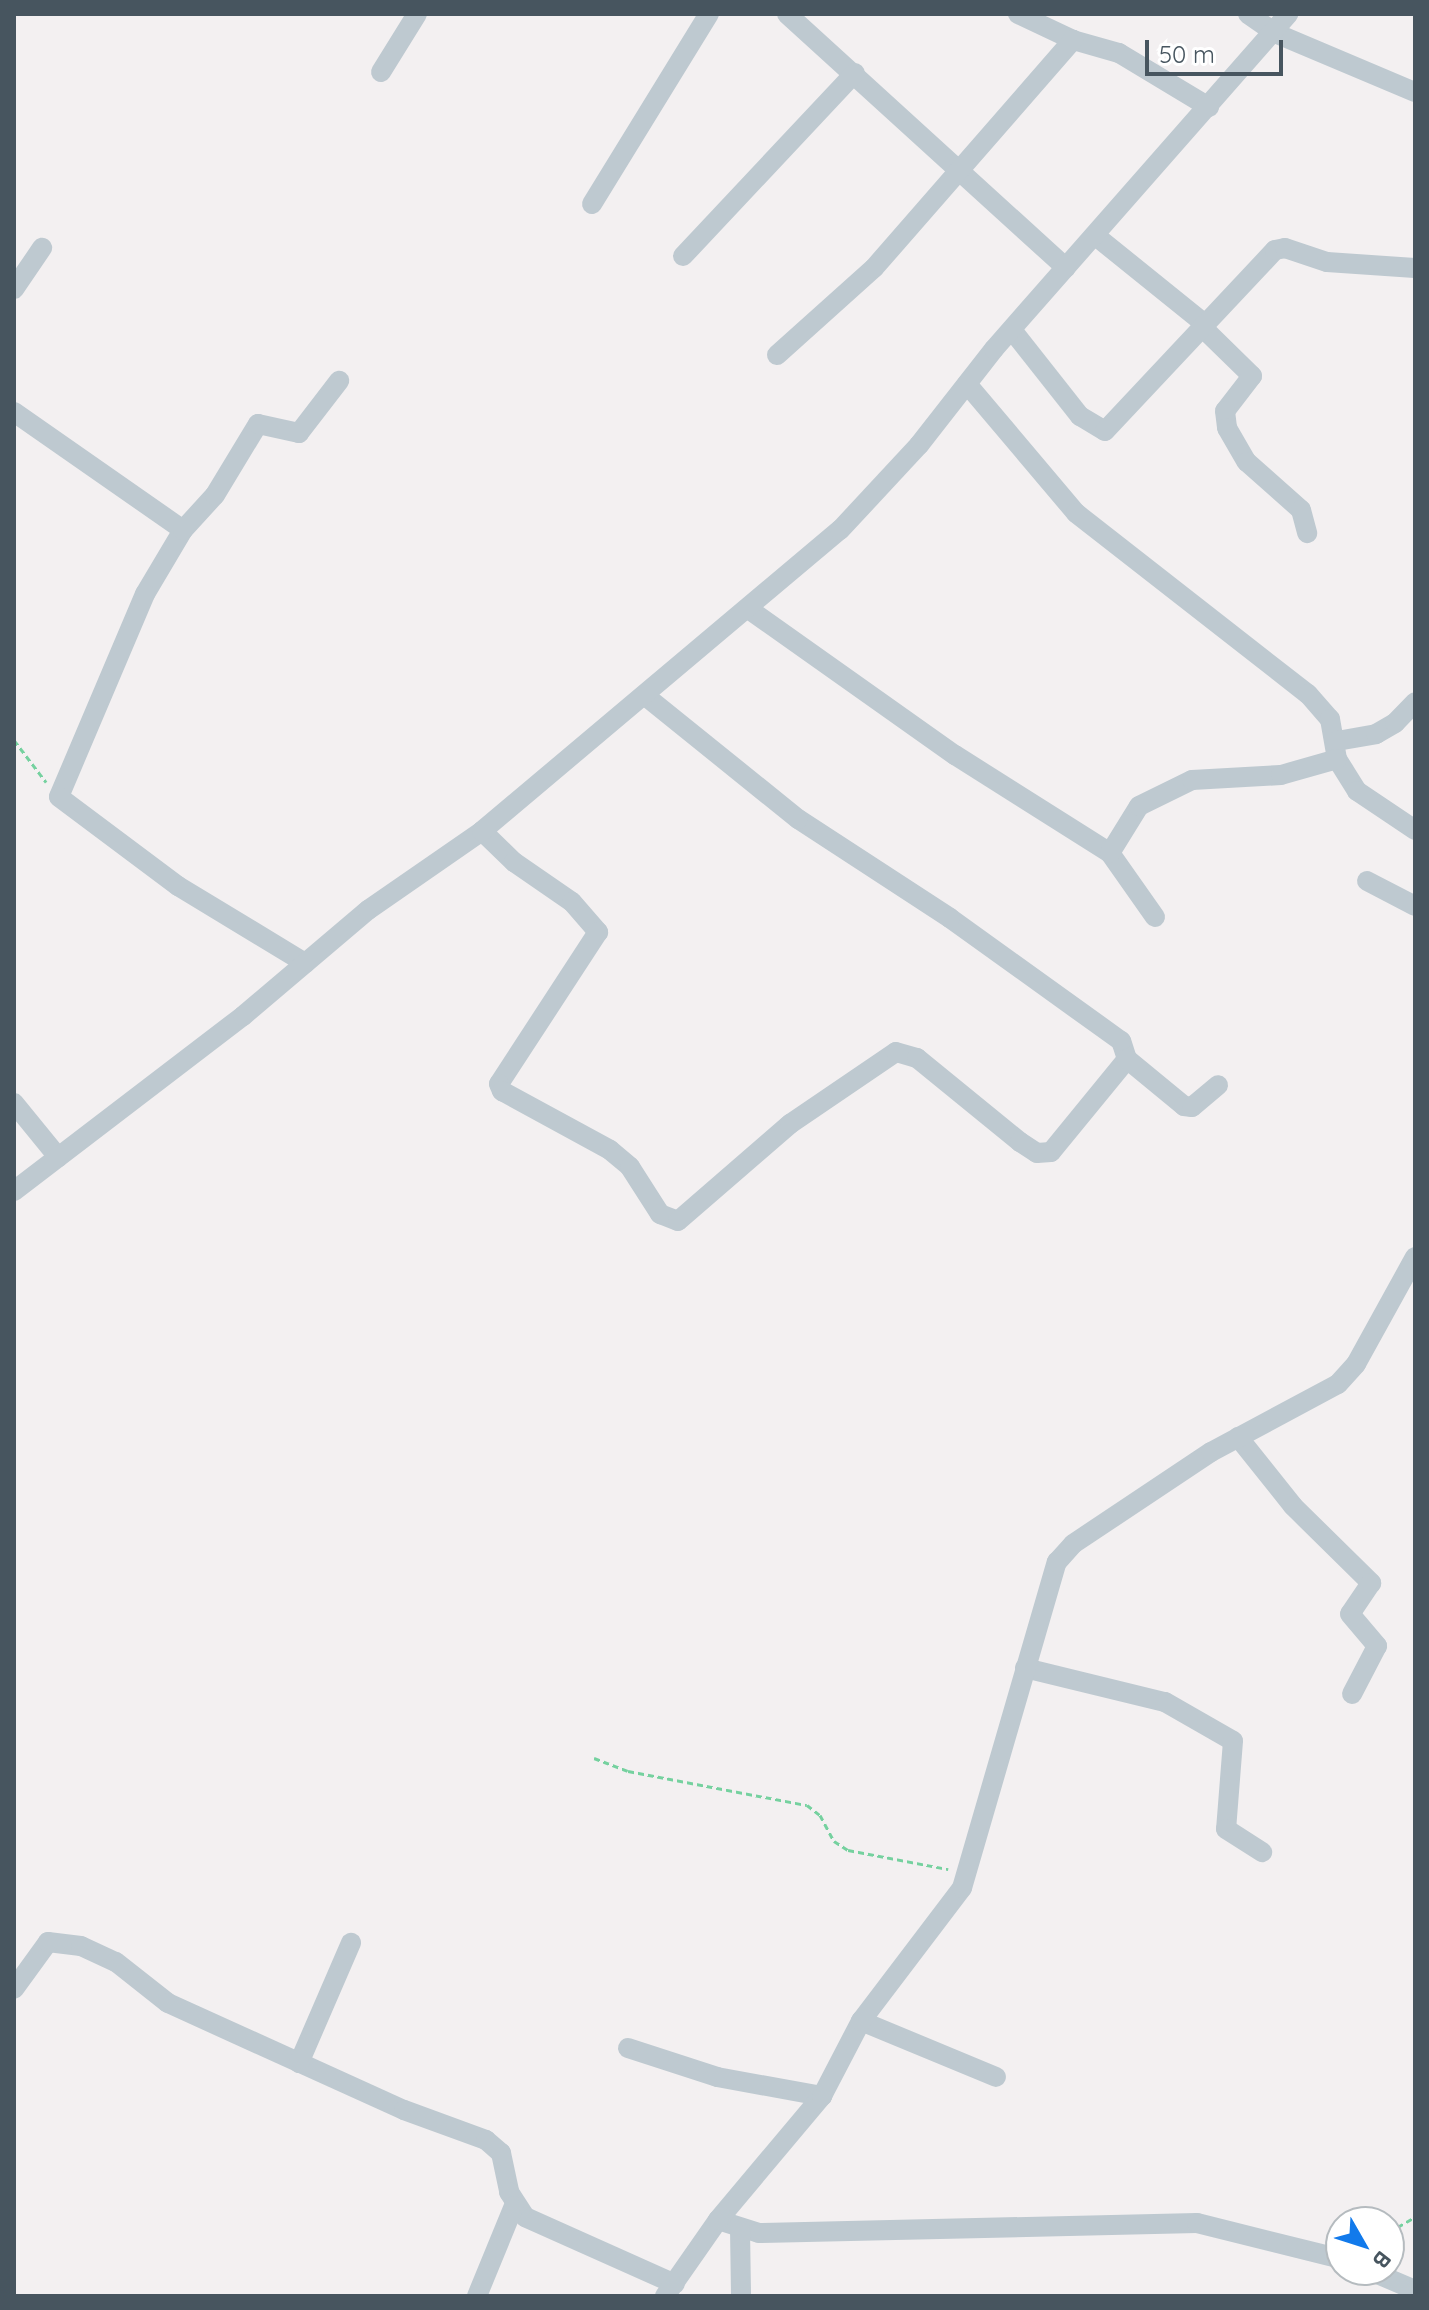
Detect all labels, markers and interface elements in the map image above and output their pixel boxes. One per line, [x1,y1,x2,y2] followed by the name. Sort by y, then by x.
[1149,24,1287,74] scale bar
[1159,39,1215,69] text: 50 m
[1325,2206,1405,2286] north arrow
[1367,2245,1398,2274] text: B

